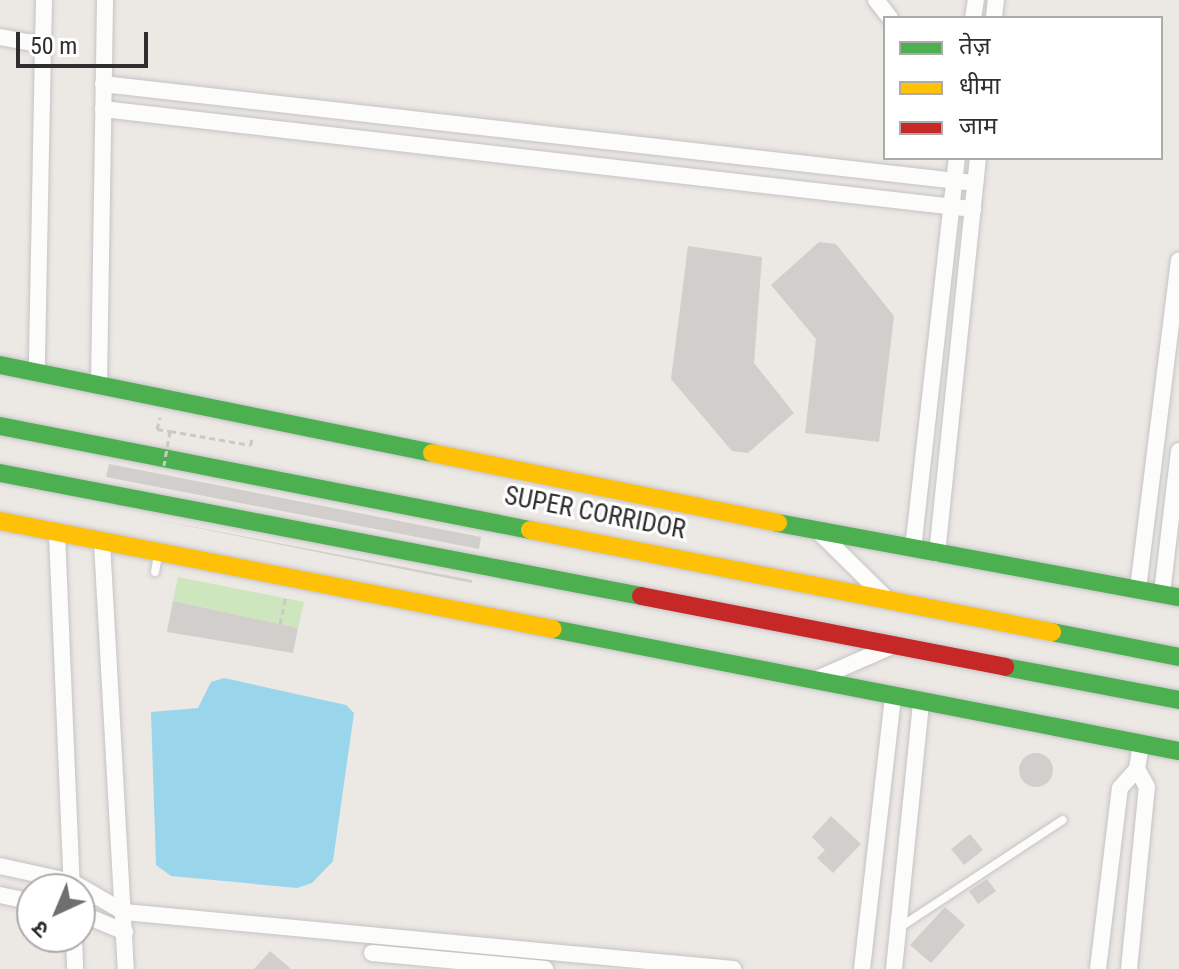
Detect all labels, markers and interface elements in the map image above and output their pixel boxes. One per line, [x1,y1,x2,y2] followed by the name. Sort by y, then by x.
[20,16,152,66] scale bar
[883,16,1163,160] legend
[30,32,77,60] text: 50 m
[959,32,991,60] text: तेज़
[959,72,1001,100] text: धीमा
[959,112,997,140] text: जाम
[502,480,688,546] street label: SUPER CORRIDOR
[16,873,96,953] north arrow
[27,916,54,943] text: उ

